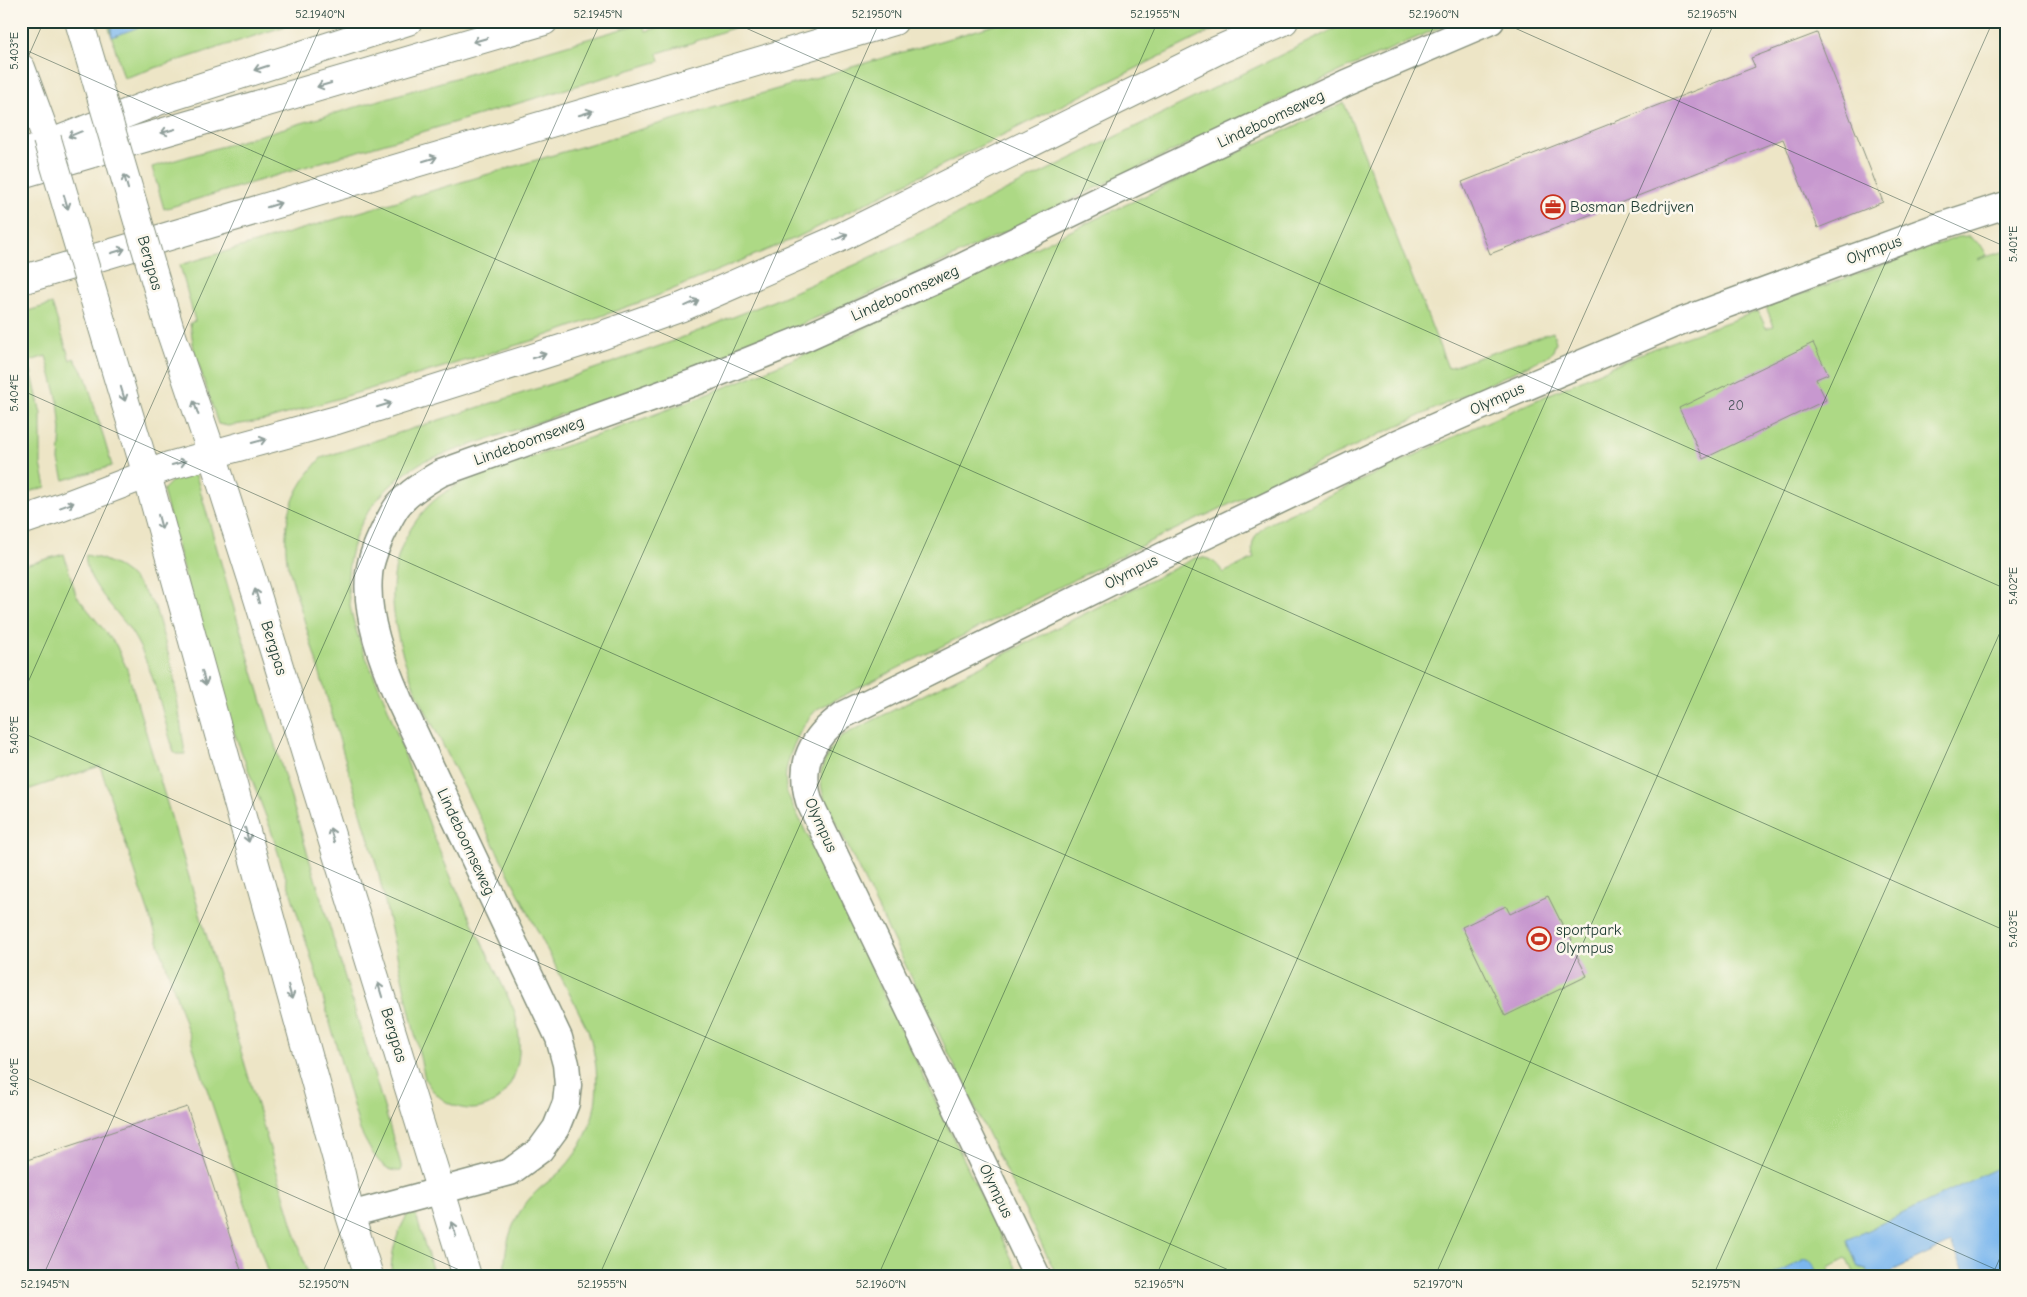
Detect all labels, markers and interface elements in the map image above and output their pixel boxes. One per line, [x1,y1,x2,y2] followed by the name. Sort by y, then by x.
[295,7,345,21] text: 52.1940°N
[574,7,622,21] text: 52.1945°N
[852,7,902,21] text: 52.1950°N
[1130,7,1180,21] text: 52.1955°N
[1409,7,1459,21] text: 52.1960°N
[1687,7,1737,21] text: 52.1965°N
[7,32,21,70] text: 5.403°E
[473,35,489,45] one-way arrow
[254,64,270,73] one-way arrow
[317,81,333,91] one-way arrow
[1215,86,1327,152] street label: Lindeboomseweg
[577,107,593,117] one-way arrow
[161,126,177,136] one-way arrow
[68,129,83,139] one-way arrow
[422,153,438,163] one-way arrow
[121,175,131,191] one-way arrow
[61,194,71,210] one-way arrow
[1540,194,1566,220] office icon: Bosman Bedrijven
[1570,198,1694,216] place label: Bosman Bedrijven
[266,200,282,210] one-way arrow
[2006,226,2020,262] text: 5.401°E
[833,232,848,241] one-way arrow
[1844,232,1904,268] street label: Olympus
[134,234,166,293] street label: Bergpas
[110,246,126,256] one-way arrow
[848,261,962,325] street label: Lindeboomseweg
[684,297,699,307] one-way arrow
[531,351,546,360] one-way arrow
[7,374,21,412] text: 5.404°E
[1467,379,1527,419] street label: Olympus
[119,386,129,402] one-way arrow
[1728,397,1744,414] house number: 20
[376,400,391,409] one-way arrow
[191,401,200,416] one-way arrow
[471,413,587,469] street label: Lindeboomseweg
[250,436,266,446] one-way arrow
[171,458,187,467] one-way arrow
[59,500,75,509] one-way arrow
[156,513,166,529] one-way arrow
[1101,551,1161,593] street label: Olympus
[2006,567,2020,605] text: 5.402°E
[252,589,262,605] one-way arrow
[257,619,291,678] street label: Bergpas
[199,670,209,686] one-way arrow
[7,716,21,754] text: 5.405°E
[433,786,499,898] street label: Lindeboomseweg
[801,795,841,855] street label: Olympus
[243,827,252,843] one-way arrow
[326,827,336,843] one-way arrow
[2006,910,2020,948] text: 5.403°E
[1556,921,1622,957] place label: sportpark Olympus
[1526,926,1552,952] sports icon: sportpark Olympus
[286,983,295,999] one-way arrow
[375,983,384,998] one-way arrow
[377,1006,411,1065] street label: Bergpas
[7,1058,21,1096] text: 5.406°E
[975,1161,1017,1221] street label: Olympus
[448,1221,458,1237] one-way arrow
[21,1277,69,1291] text: 52.1945°N
[299,1277,349,1291] text: 52.1950°N
[577,1277,627,1291] text: 52.1955°N
[856,1277,906,1291] text: 52.1960°N
[1134,1277,1184,1291] text: 52.1965°N
[1413,1277,1463,1291] text: 52.1970°N
[1692,1277,1740,1291] text: 52.1975°N

